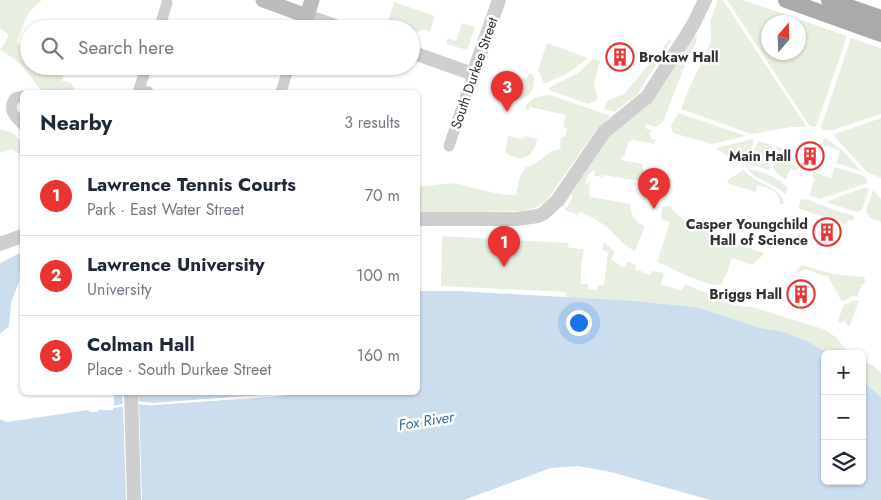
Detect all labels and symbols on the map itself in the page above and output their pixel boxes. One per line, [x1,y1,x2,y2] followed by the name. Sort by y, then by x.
[445,14,503,132] street label: South Durkee Street
[761,15,806,60] north arrow
[605,42,635,72] building icon: Brokaw Hall
[639,47,719,67] place label: Brokaw Hall
[491,71,523,112] pin: 3
[795,141,825,171] building icon: Main Hall
[729,146,791,166] place label: Main Hall
[638,168,670,209] pin: 2
[686,214,808,250] place label: Casper Youngchild Hall of Science
[812,217,842,247] building icon: Casper Youngchild Hall of Science
[488,226,520,267] pin: 1
[786,279,816,309] building icon: Briggs Hall
[709,284,782,304] place label: Briggs Hall
[566,310,592,336] your location
[397,406,456,436] water label: Fox River

